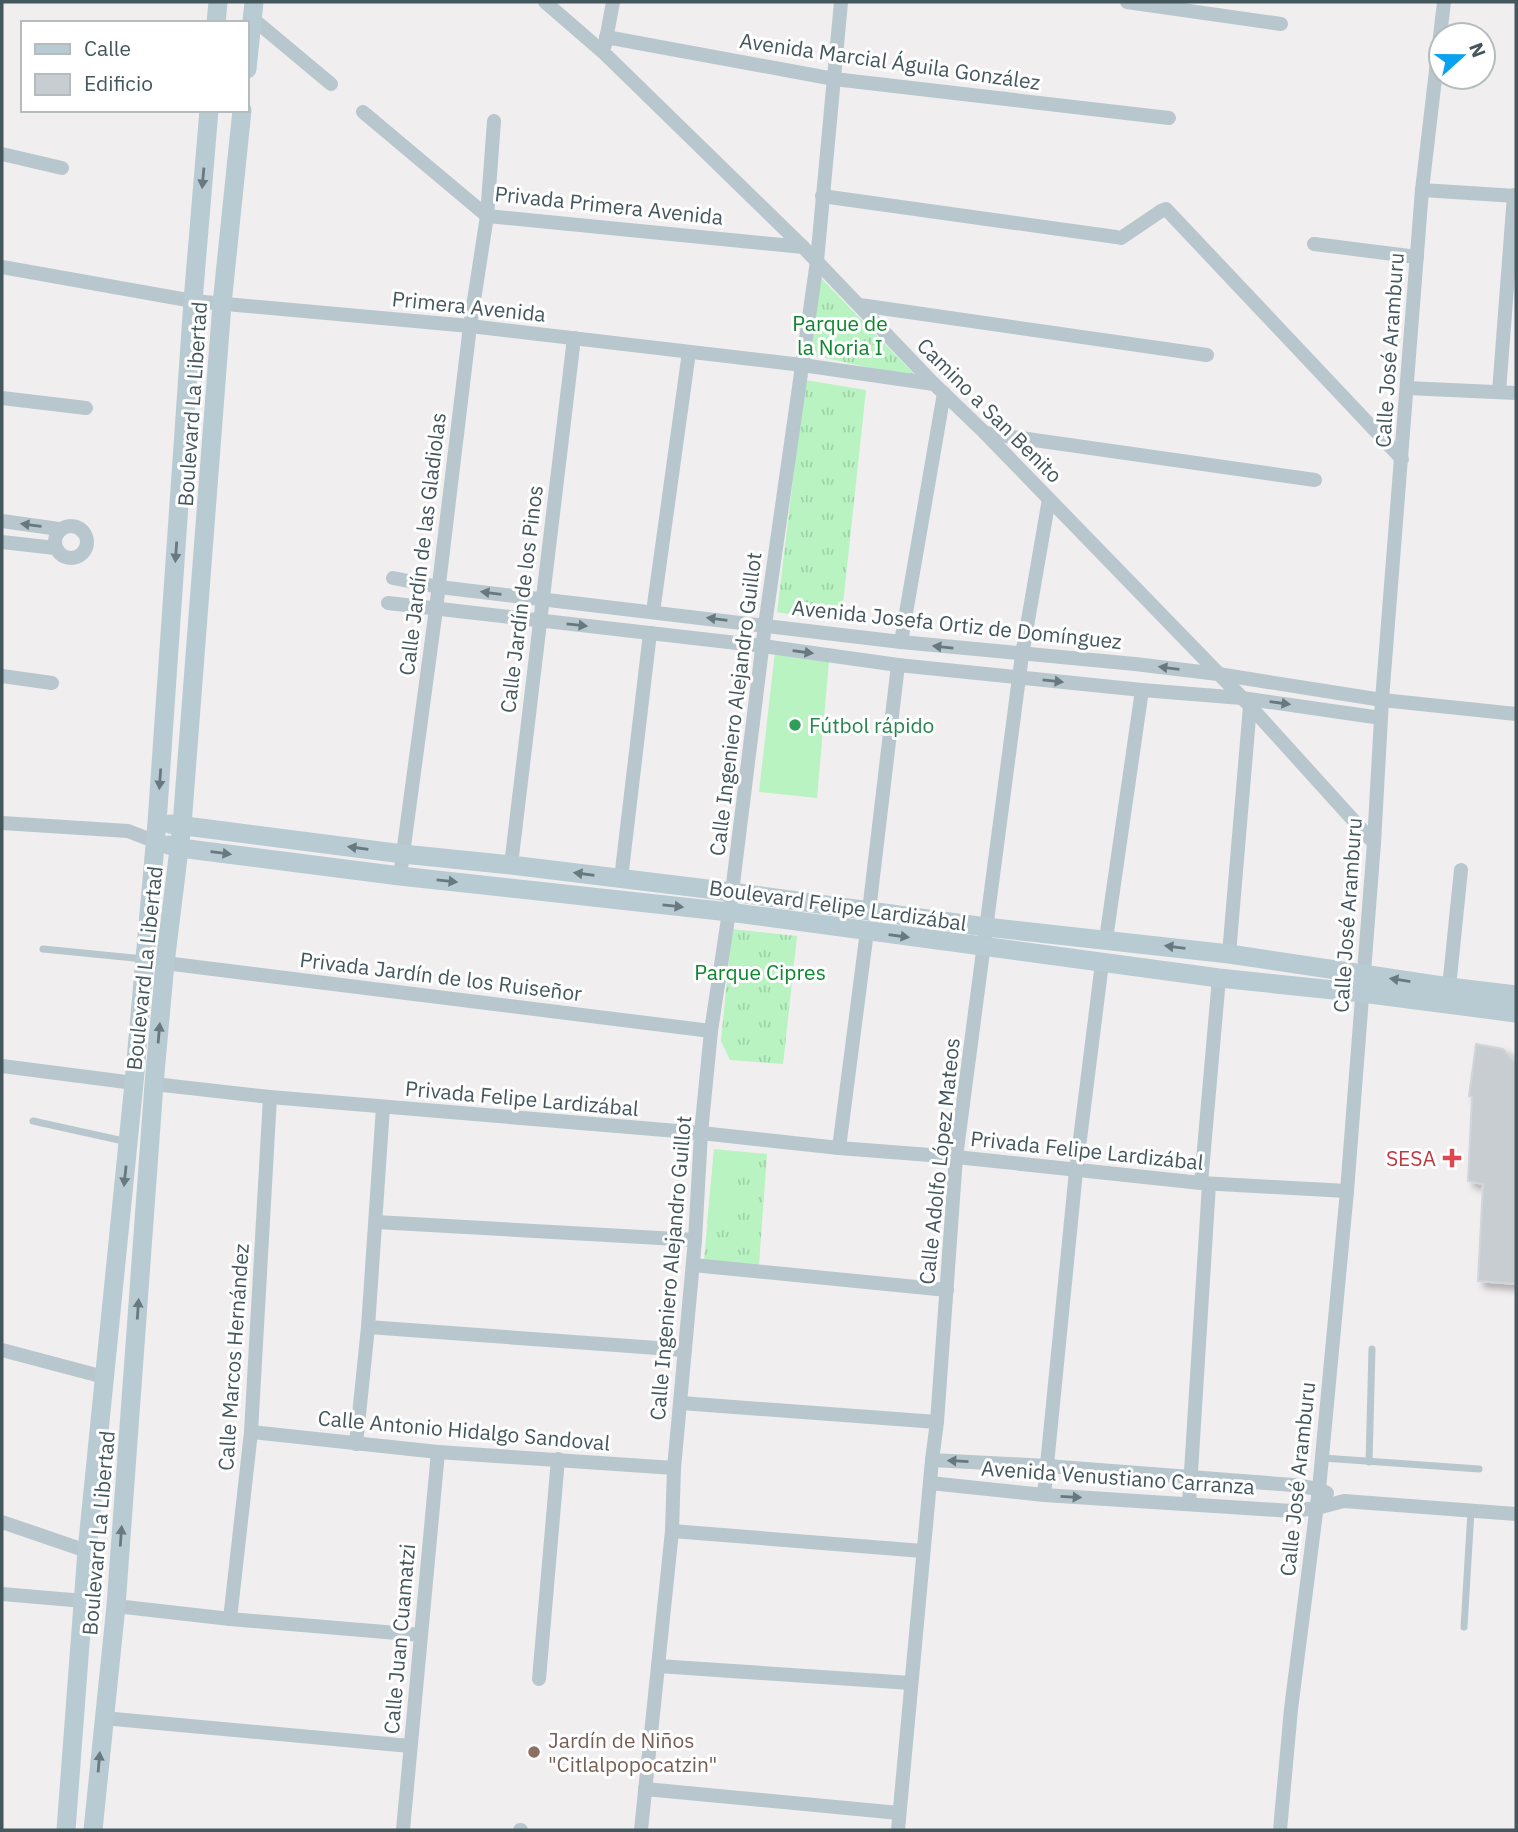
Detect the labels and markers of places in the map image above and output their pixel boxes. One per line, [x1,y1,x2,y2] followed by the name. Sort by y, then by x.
[809,711,934,739] place label: Fútbol rápido
[787,717,803,733] marker: Fútbol rápido
[1386,1144,1436,1172] place label: SESA
[1442,1148,1462,1168] marker: SESA
[548,1726,717,1778] place label: Jardín de Niños "Citlalpopocatzin"
[526,1744,542,1760] marker: Jardín de Niños "Citlalpopocatzin"

